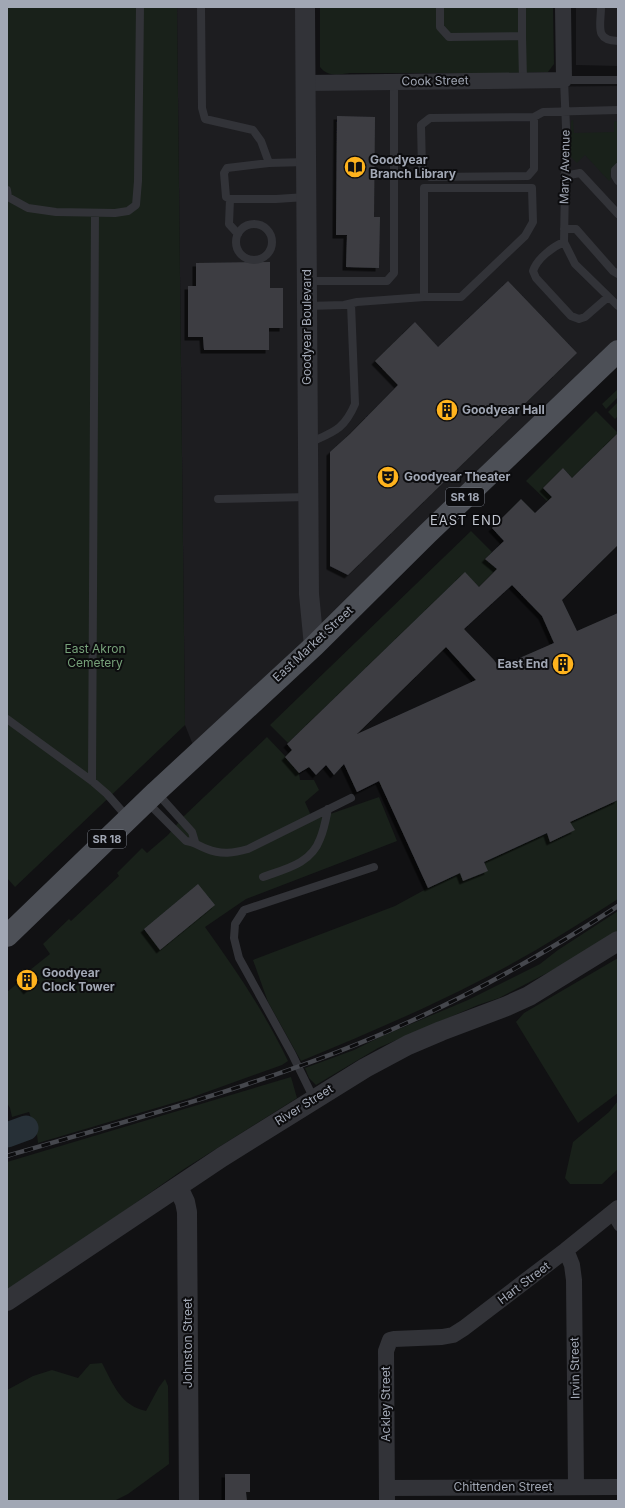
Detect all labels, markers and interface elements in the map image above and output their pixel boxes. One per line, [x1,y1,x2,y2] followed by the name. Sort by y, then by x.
[401,72,469,89] street label: Cook Street
[556,130,573,204] street label: Mary Avenue
[370,152,457,181] place label: Goodyear Branch Library
[342,154,368,180] library icon: Goodyear Branch Library
[299,269,314,385] street label: Goodyear Boulevard
[434,397,460,423] building icon: Goodyear Hall
[462,402,545,417] place label: Goodyear Hall
[375,464,401,490] theatre icon: Goodyear Theater
[404,469,511,484] place label: Goodyear Theater
[446,488,484,506] road number: SR 18
[430,512,502,528] district label: EAST END
[269,603,356,685] street label: East Market Street
[64,641,126,670] park label: East Akron Cemetery
[550,651,576,677] building icon: East End
[497,656,548,671] place label: East End
[88,830,126,848] road number: SR 18
[42,965,115,994] place label: Goodyear Clock Tower
[14,967,40,993] building icon: Goodyear Clock Tower
[272,1081,336,1128] street label: River Street
[495,1258,553,1307] street label: Hart Street
[180,1298,195,1388] street label: Johnston Street
[566,1337,583,1399] street label: Irvin Street
[378,1366,393,1442] street label: Ackley Street
[454,1479,553,1494] street label: Chittenden Street

